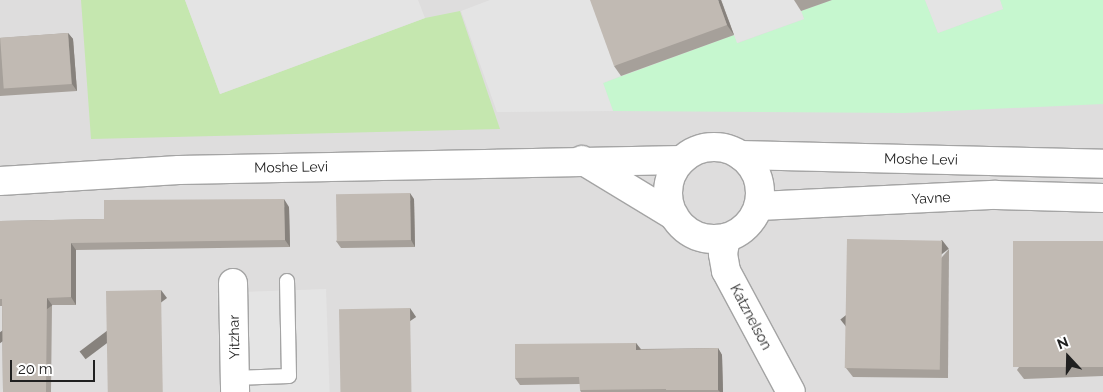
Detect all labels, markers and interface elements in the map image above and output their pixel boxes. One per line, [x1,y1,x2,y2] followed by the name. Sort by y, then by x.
[884,150,958,168] street label: Moshe Levi
[254,158,328,176] street label: Moshe Levi
[911,189,951,207] street label: Yavne
[727,281,775,353] street label: Katznelson
[225,315,243,359] street label: Yitzhar
[1043,332,1093,382] north arrow
[1055,334,1070,352] text: N
[12,350,98,382] scale bar
[18,360,53,378] text: 20 m

